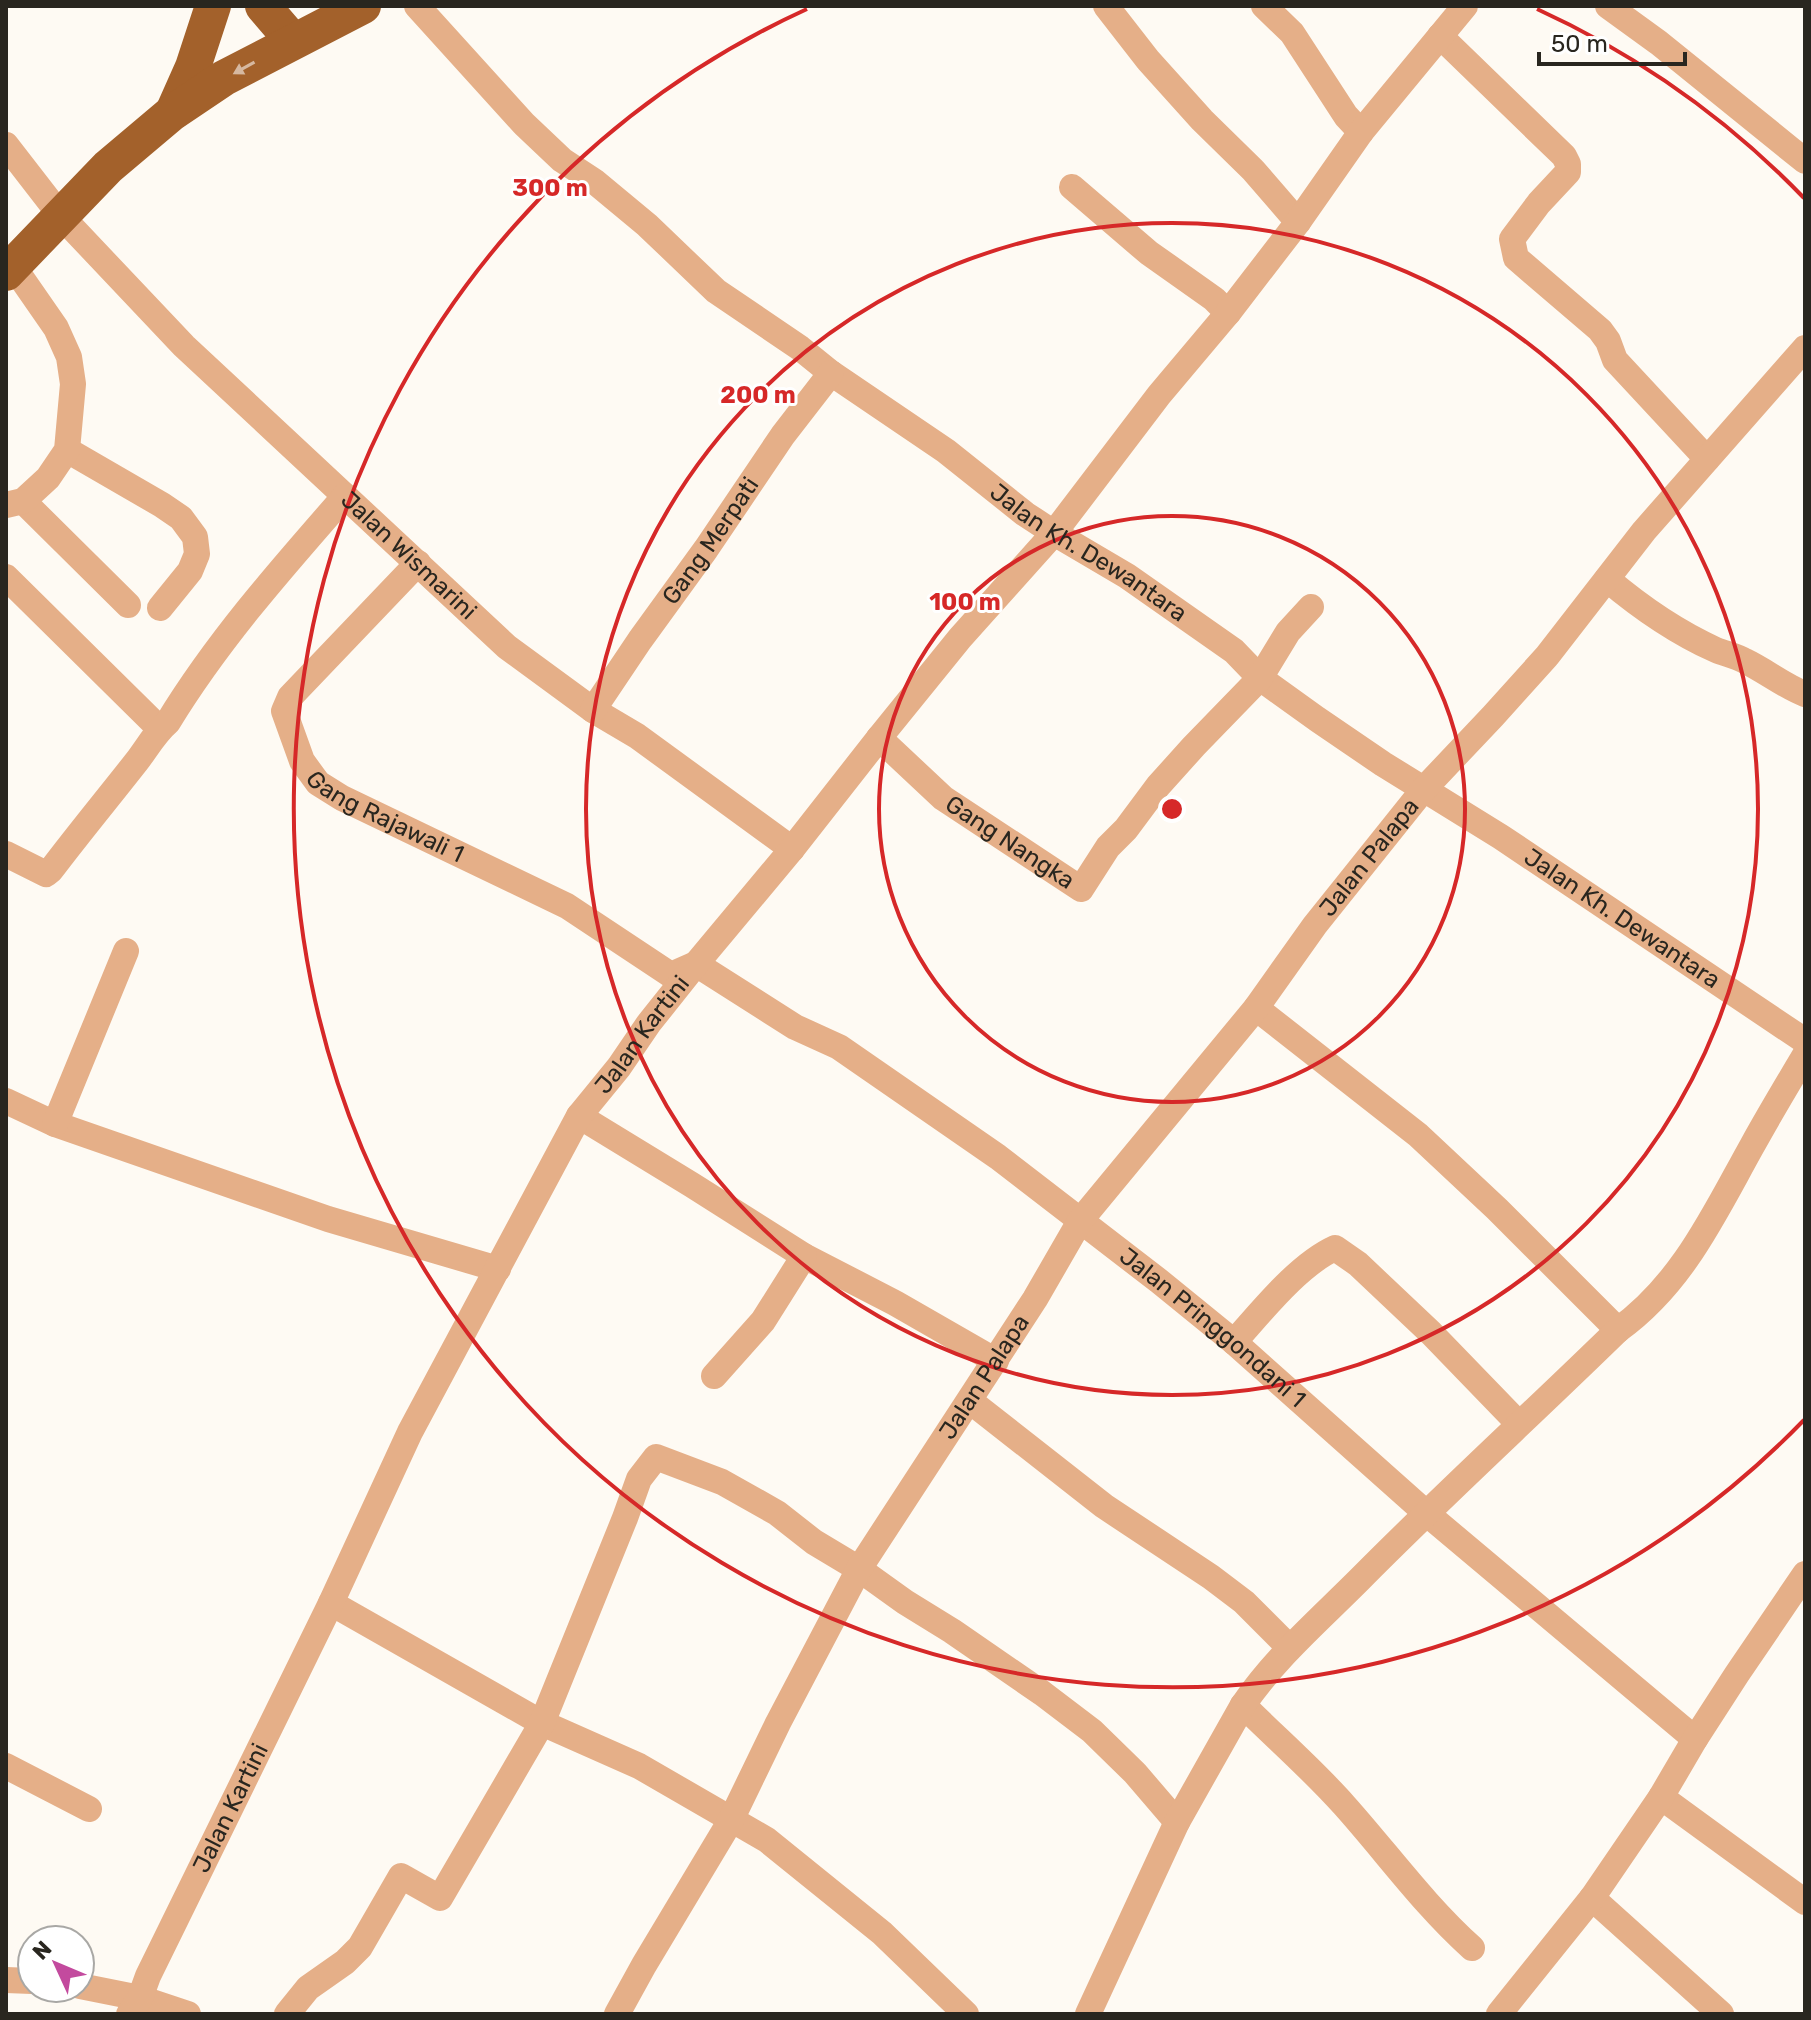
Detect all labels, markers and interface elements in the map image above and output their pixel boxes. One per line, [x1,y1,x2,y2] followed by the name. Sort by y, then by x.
[1539,16,1685,66] scale bar
[1551,30,1608,58] text: 50 m
[233,60,255,74] one-way arrow
[512,174,588,202] text: 300 m
[720,381,796,409] text: 200 m
[656,472,764,610] street label: Gang Merpati
[985,478,1192,628] street label: Jalan Kh. Dewantara
[335,486,482,625] street label: Jalan Wismarini
[929,588,1001,616] text: 100 m
[300,766,468,868] street label: Gang Rajawali 1
[940,790,1080,895] street label: Gang Nangka
[1314,793,1425,922] street label: Jalan Palapa
[1158,795,1186,823] centre of rings
[1519,843,1725,994] street label: Jalan Kh. Dewantara
[589,970,695,1099] street label: Jalan Kartini
[1114,1242,1311,1413] street label: Jalan Pringgondani 1
[933,1309,1035,1445] street label: Jalan Palapa
[187,1739,274,1877] street label: Jalan Kartini
[16,1924,96,2004] north arrow
[27,1935,57,1966] text: N

